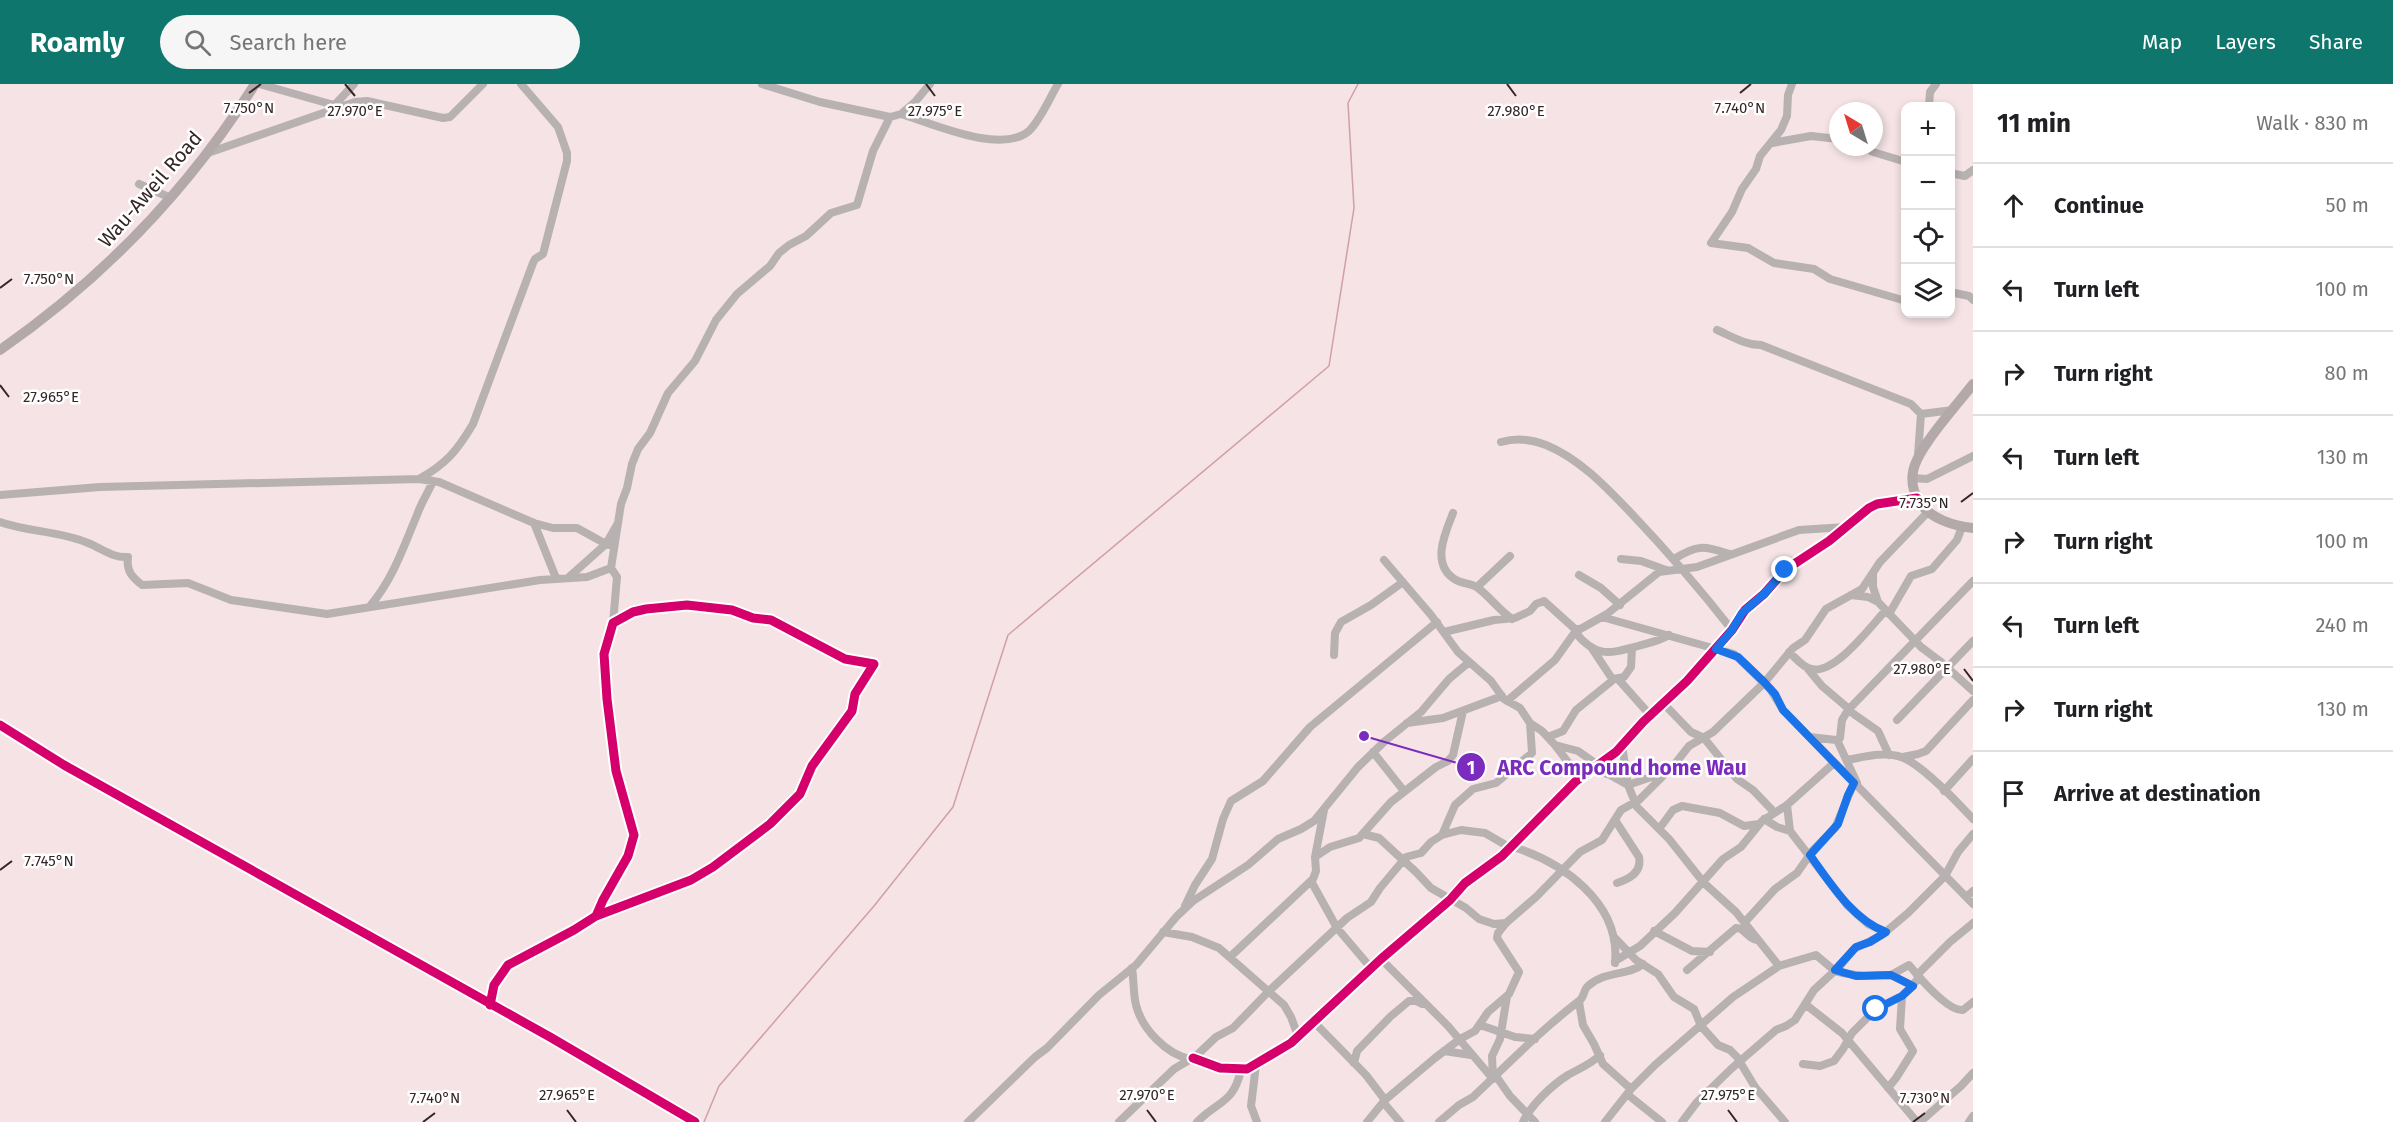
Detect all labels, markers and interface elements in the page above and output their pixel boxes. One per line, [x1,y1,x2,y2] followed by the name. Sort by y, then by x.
[160,15,580,69] search box
[30,26,124,59] text: Roamly
[181,26,214,59] icon: search
[229,29,347,56] text: Search here
[2142,29,2182,55] text: Map
[2215,29,2276,55] text: Layers
[2309,29,2363,55] text: Share
[224,99,274,117] text: 7.750°N
[1715,99,1765,117] text: 7.740°N
[327,102,383,120] text: 27.970°E
[908,102,962,120] text: 27.975°E
[1487,102,1545,120] text: 27.980°E
[1829,102,1883,156] north arrow
[1901,102,1955,318] map controls
[1901,102,1955,156] button: +
[1997,108,2071,139] text: 11 min
[2256,111,2369,135] text: Walk · 830 m
[93,126,207,252] street label: Wau-Aweil Road
[1901,156,1955,210] button: −
[1997,189,2030,222] icon: ahead
[2054,192,2144,219] text: Continue
[2325,193,2369,217] text: 50 m
[1901,210,1955,264] button: locate
[1901,264,1955,318] button: layers
[24,270,74,288] text: 7.750°N
[1997,273,2030,306] icon: left
[2054,276,2139,303] text: Turn left
[2316,277,2369,301] text: 100 m
[1997,357,2030,390] icon: right
[2054,360,2153,387] text: Turn right
[2324,361,2369,385] text: 80 m
[23,388,79,406] text: 27.965°E
[1997,441,2030,474] icon: left
[2054,444,2139,471] text: Turn left
[2317,445,2369,469] text: 130 m
[1899,494,1949,512] text: 7.735°N
[1997,525,2030,558] icon: right
[2054,528,2153,555] text: Turn right
[2316,529,2369,553] text: 100 m
[1771,556,1797,582] route end
[1997,609,2030,642] icon: left
[2054,612,2139,639] text: Turn left
[2315,613,2369,637] text: 240 m
[1893,660,1951,678] text: 27.980°E
[1997,693,2030,726] icon: right
[2054,696,2153,723] text: Turn right
[2317,697,2369,721] text: 130 m
[1456,748,1759,787] callout: ARC Compound home Wau
[1496,755,1747,781] text: ARC Compound home Wau
[1467,757,1475,779] text: 1
[1997,777,2030,810] icon: arrive
[2054,780,2261,807] text: Arrive at destination
[24,852,74,870] text: 7.745°N
[1862,995,1888,1021] route start
[539,1086,595,1104] text: 27.965°E
[1119,1086,1175,1104] text: 27.970°E
[1701,1086,1755,1104] text: 27.975°E
[410,1089,460,1107] text: 7.740°N
[1900,1089,1950,1107] text: 7.730°N

